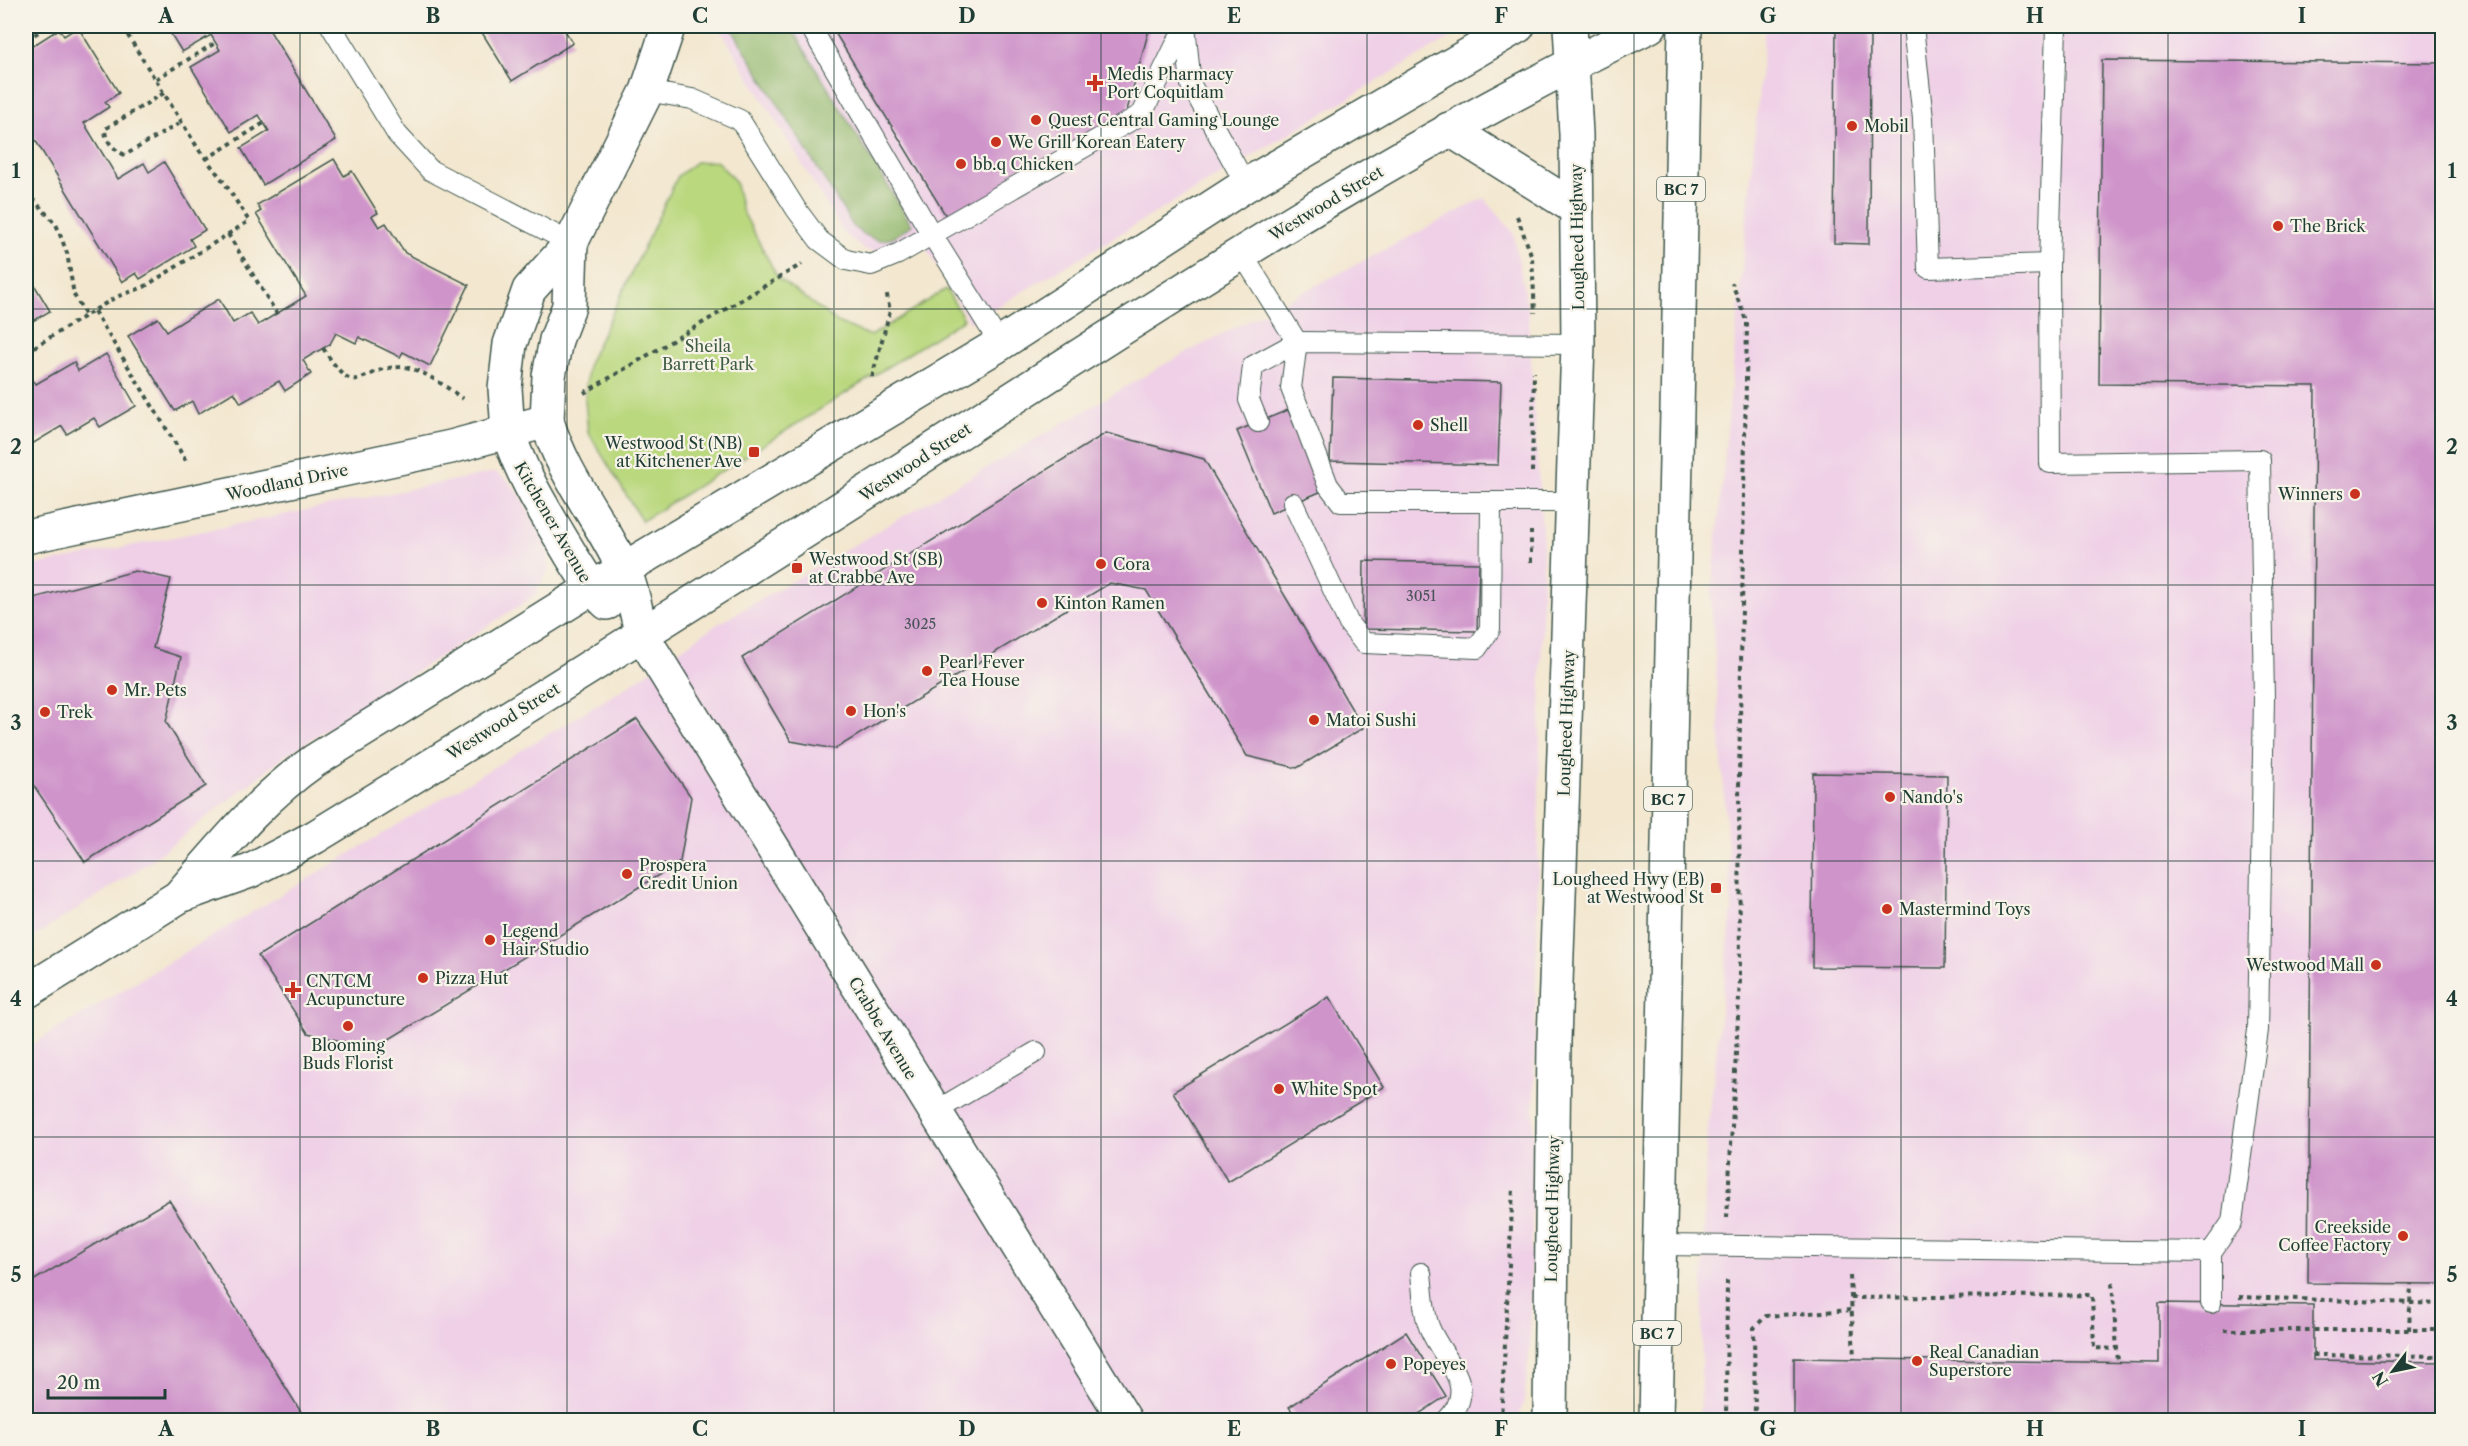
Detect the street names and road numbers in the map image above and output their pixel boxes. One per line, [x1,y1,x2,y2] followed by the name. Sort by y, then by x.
[1265,161,1387,245] street label: Westwood Street
[1566,162,1588,311] street label: Lougheed Highway
[1657,177,1705,201] road number: BC 7
[854,418,975,506] street label: Westwood Street
[510,458,596,586] street label: Kitchener Avenue
[223,459,350,505] street label: Woodland Drive
[1553,648,1579,797] street label: Lougheed Highway
[442,678,563,764] street label: Westwood Street
[1644,787,1692,811] road number: BC 7
[845,973,922,1083] street label: Crabbe Avenue
[1541,1134,1563,1283] street label: Lougheed Highway
[1633,1321,1681,1345] road number: BC 7

